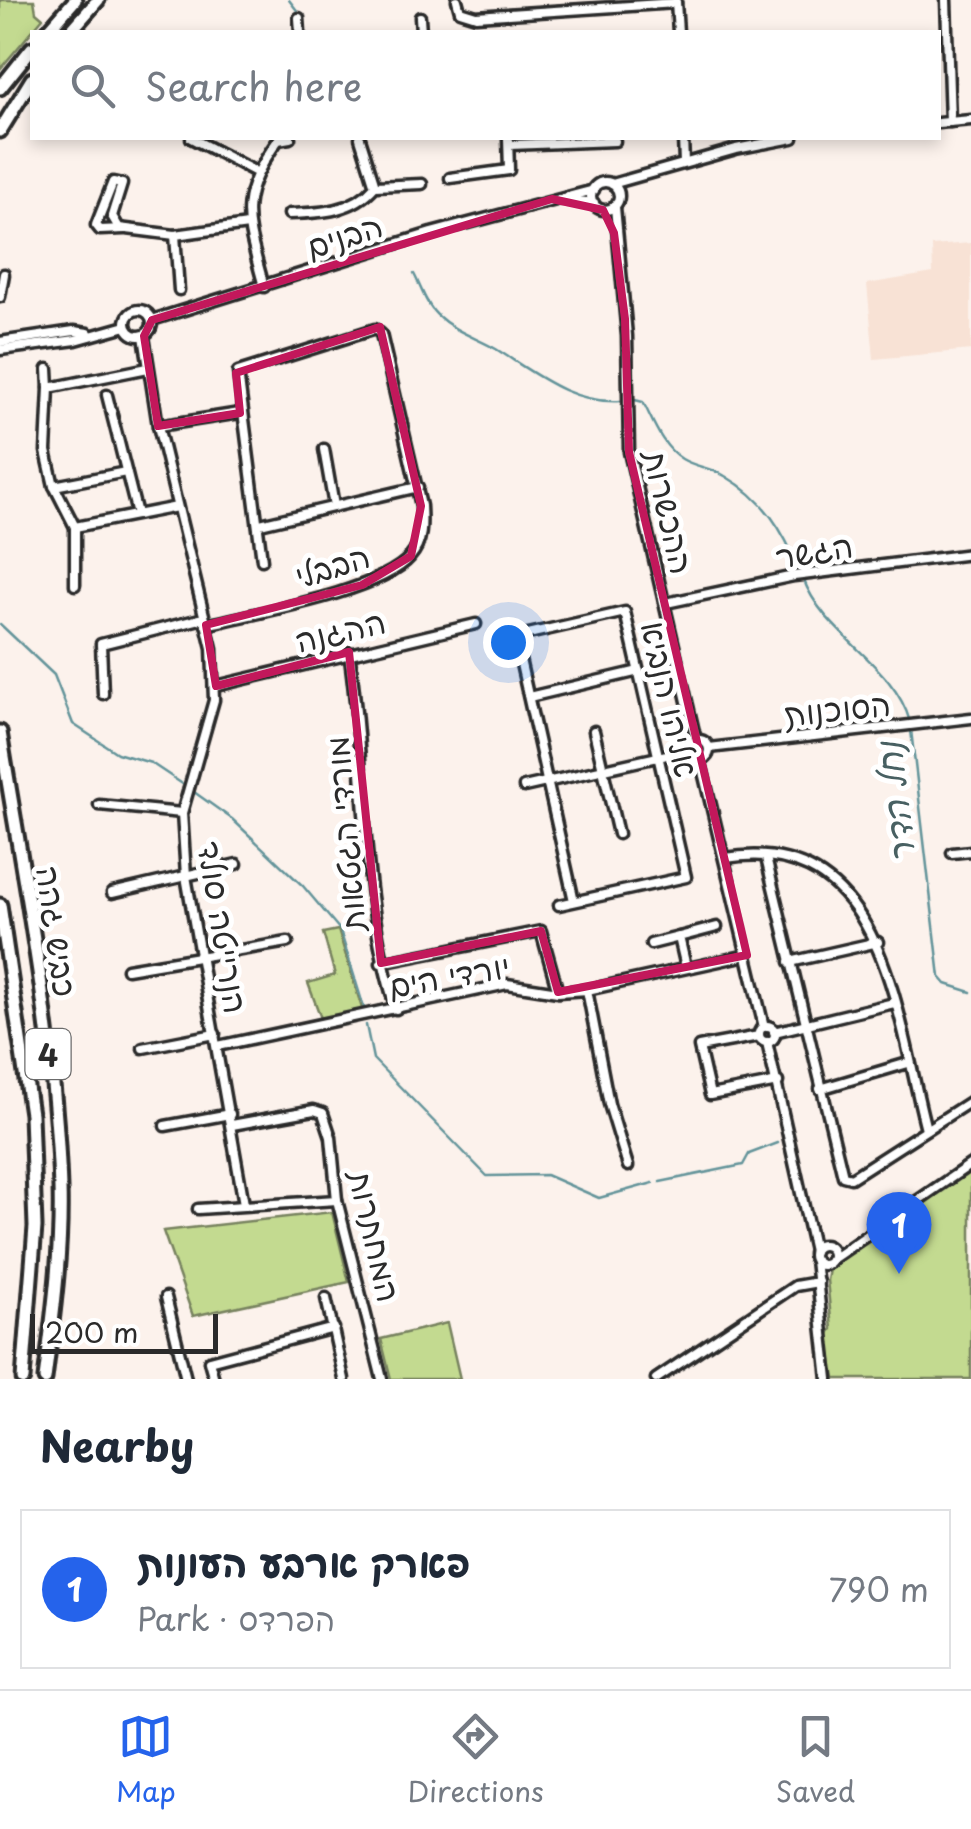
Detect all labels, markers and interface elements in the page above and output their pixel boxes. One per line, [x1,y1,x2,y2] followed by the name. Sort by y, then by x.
[30,30,941,140] search box
[145,57,362,114] text: Search here
[65,58,120,113] icon: search
[299,200,389,270] street label: הבנים
[632,443,708,579] street label: ההכשרות
[772,520,856,580] street label: הגשר
[289,531,375,599] street label: הבבלי
[290,596,390,664] street label: ההגנה
[630,616,712,782] street label: אליהו הנביא
[483,617,534,668] your location
[781,679,893,737] street label: הסוכנות
[312,735,377,935] street label: מורדי הגטאות
[860,738,928,867] water label: נחל הדר
[187,837,261,1017] street label: הנרייטה סולד
[25,863,91,999] street label: כביש גהה
[384,941,514,1009] street label: יורדי הים
[26,1029,70,1079] road number: 4
[337,1164,414,1306] street label: המחתרות
[866,1192,932,1274] pin: 1
[30,1309,218,1354] scale bar
[45,1310,138,1353] text: 200 m
[40,1413,194,1476] text: Nearby
[137,1533,470,1590] text: פארק ארבע העונות
[67,1565,82,1613] text: 1
[829,1565,929,1613] text: 790 m
[137,1594,335,1642] text: Park · הפרדס
[116,1709,176,1812] tab: Map
[408,1709,544,1812] tab: Directions
[776,1709,855,1812] tab: Saved

